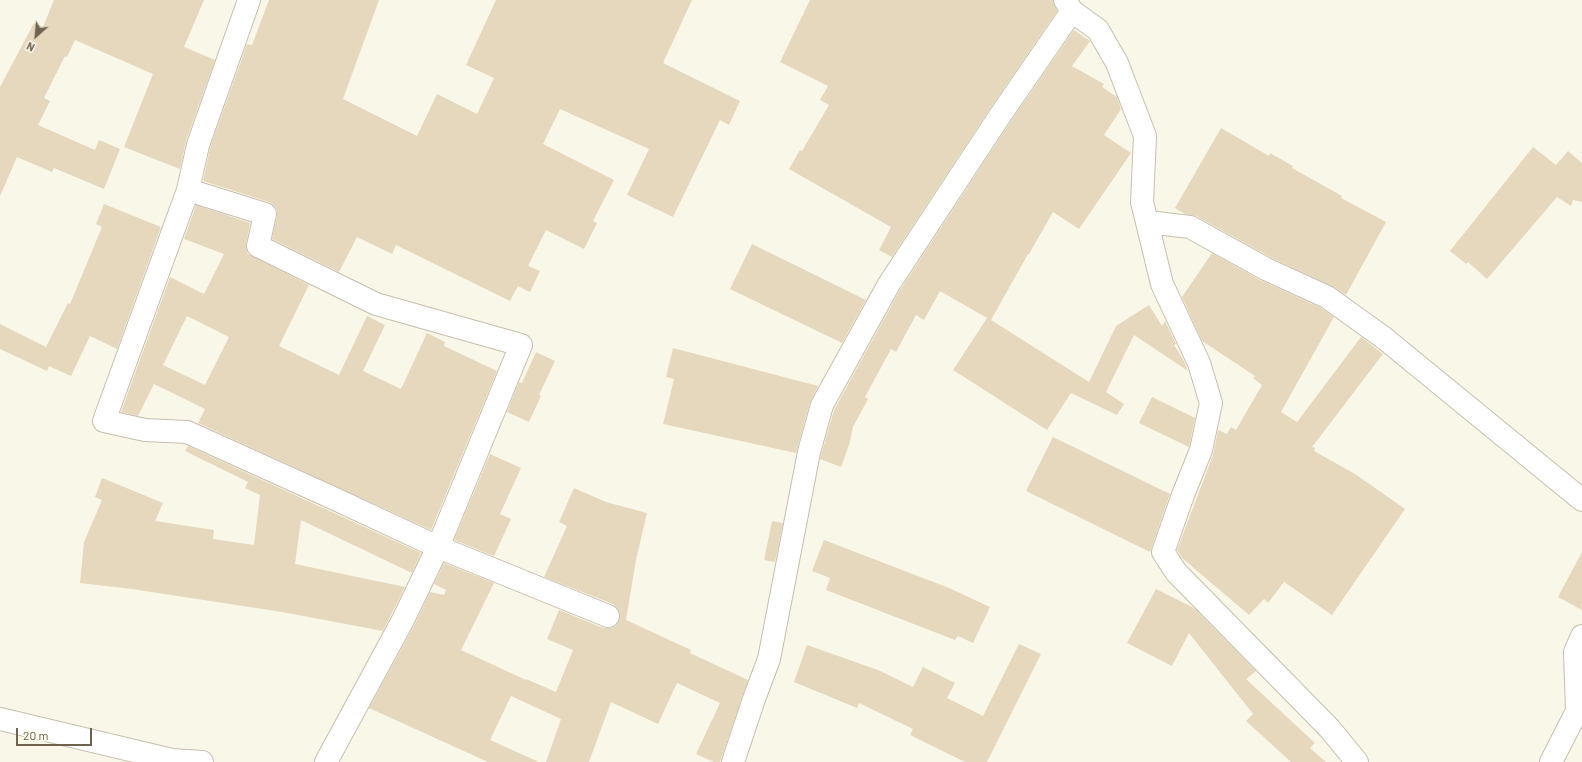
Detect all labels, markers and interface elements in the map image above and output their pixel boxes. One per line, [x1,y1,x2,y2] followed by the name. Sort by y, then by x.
[16,16,56,56] north arrow
[24,40,37,55] text: N
[18,720,94,746] scale bar
[23,728,49,742] text: 20 m

